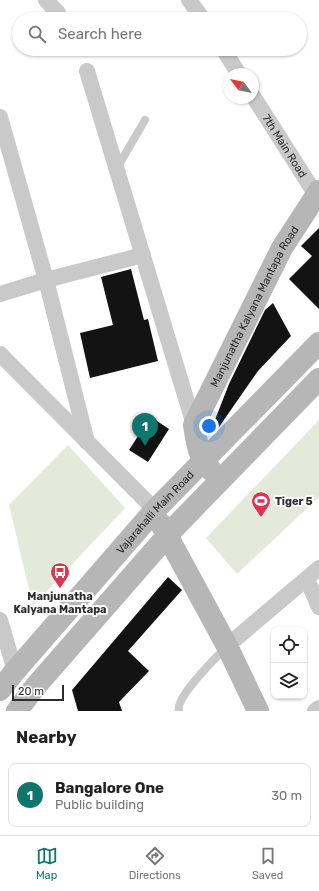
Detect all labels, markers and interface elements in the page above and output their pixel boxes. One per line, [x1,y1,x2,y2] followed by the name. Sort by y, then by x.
[12,12,307,56] search box
[26,23,48,45] icon: search
[58,25,142,43] text: Search here
[223,68,259,104] north arrow
[260,112,310,180] street label: 7th Main Road
[207,223,301,389] street label: Manjunatha Kalyana Mantapa Road
[132,413,158,446] pin: 1
[199,416,219,436] your location
[114,468,196,556] street label: Vajarahalli Main Road
[250,490,272,518] sports icon: Tiger 5
[275,495,313,508] place label: Tiger 5
[49,561,71,589] bus stop icon: Manjunatha Kalyana Mantapa
[13,590,107,616] place label: Manjunatha Kalyana Mantapa
[271,627,307,699] map controls
[271,627,307,663] button: locate
[271,663,307,699] button: layers
[12,683,64,702] scale bar
[18,685,44,698] text: 20 m
[16,727,77,747] text: Nearby
[55,779,164,797] text: Bangalore One
[27,788,33,803] text: 1
[271,788,302,803] text: 30 m
[55,797,144,812] text: Public building
[36,845,58,882] tab: Map
[129,845,181,882] tab: Directions
[252,845,283,882] tab: Saved

